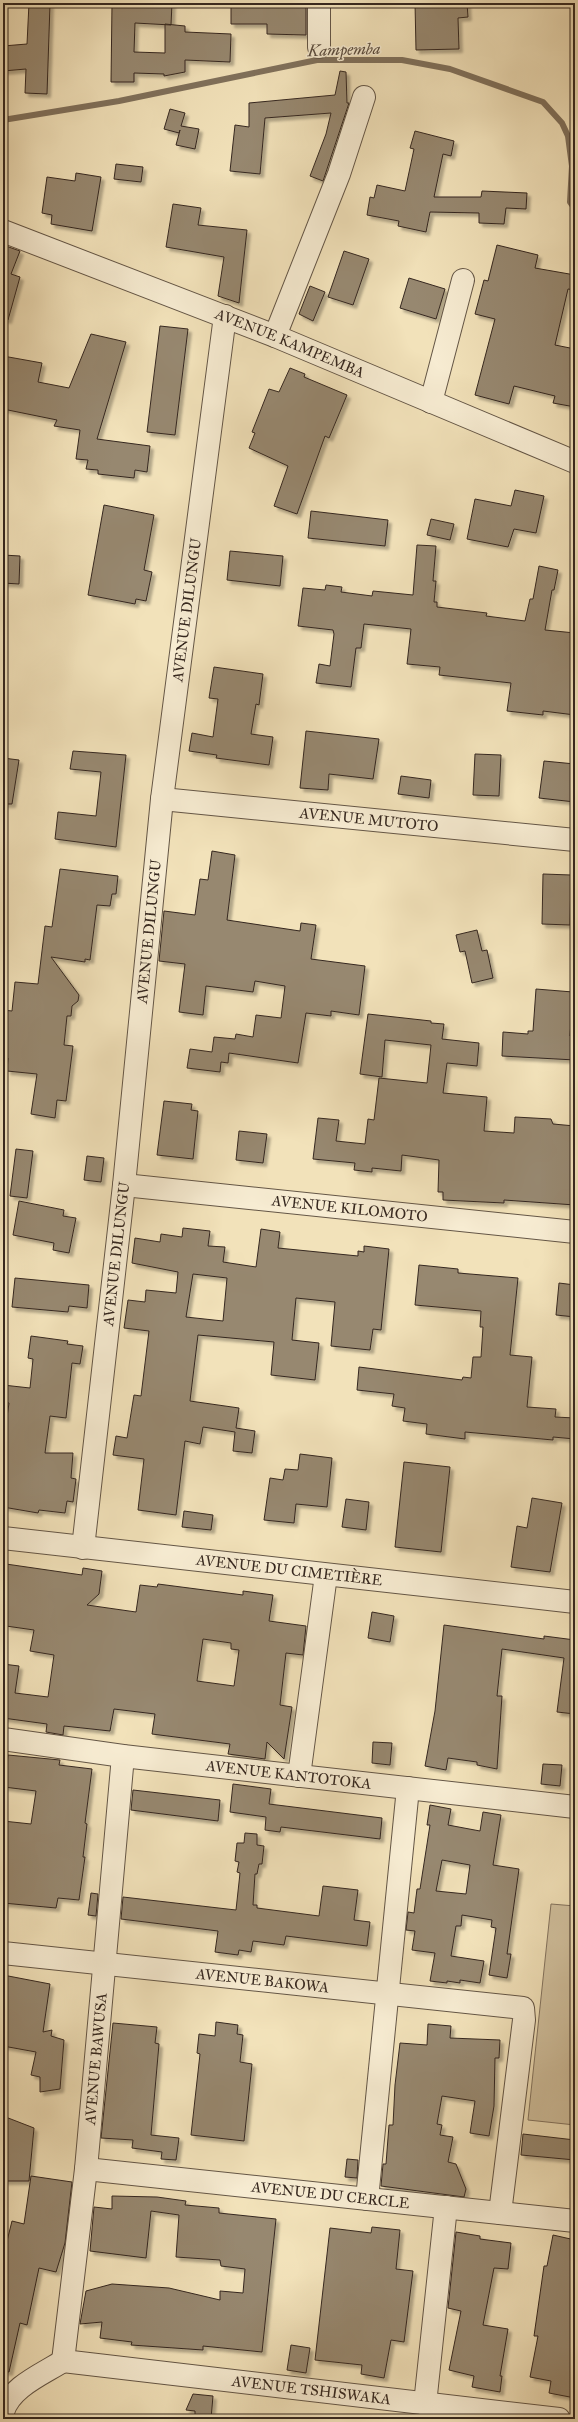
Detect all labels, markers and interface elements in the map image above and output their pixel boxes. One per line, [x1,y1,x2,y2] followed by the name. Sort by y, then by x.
[306,39,381,61] water label: Kampemba
[212,304,367,382] street label: AVENUE KAMPEMBA
[168,537,205,684] street label: AVENUE DILUNGU
[298,804,439,835] street label: AVENUE MUTOTO
[133,858,165,1005] street label: AVENUE DILUNGU
[99,1181,133,1328] street label: AVENUE DILUNGU
[270,1191,429,1226] street label: AVENUE KILOMOTO
[194,1551,383,1589] street label: AVENUE DU CIMETIÈRE
[204,1756,372,1793] street label: AVENUE KANTOTOKA
[194,1964,330,1996] street label: AVENUE BAKOWA
[81,1992,111,2127] street label: AVENUE BAWUSA
[250,2178,411,2212] street label: AVENUE DU CERCLE
[230,2372,392,2408] street label: AVENUE TSHISWAKA

